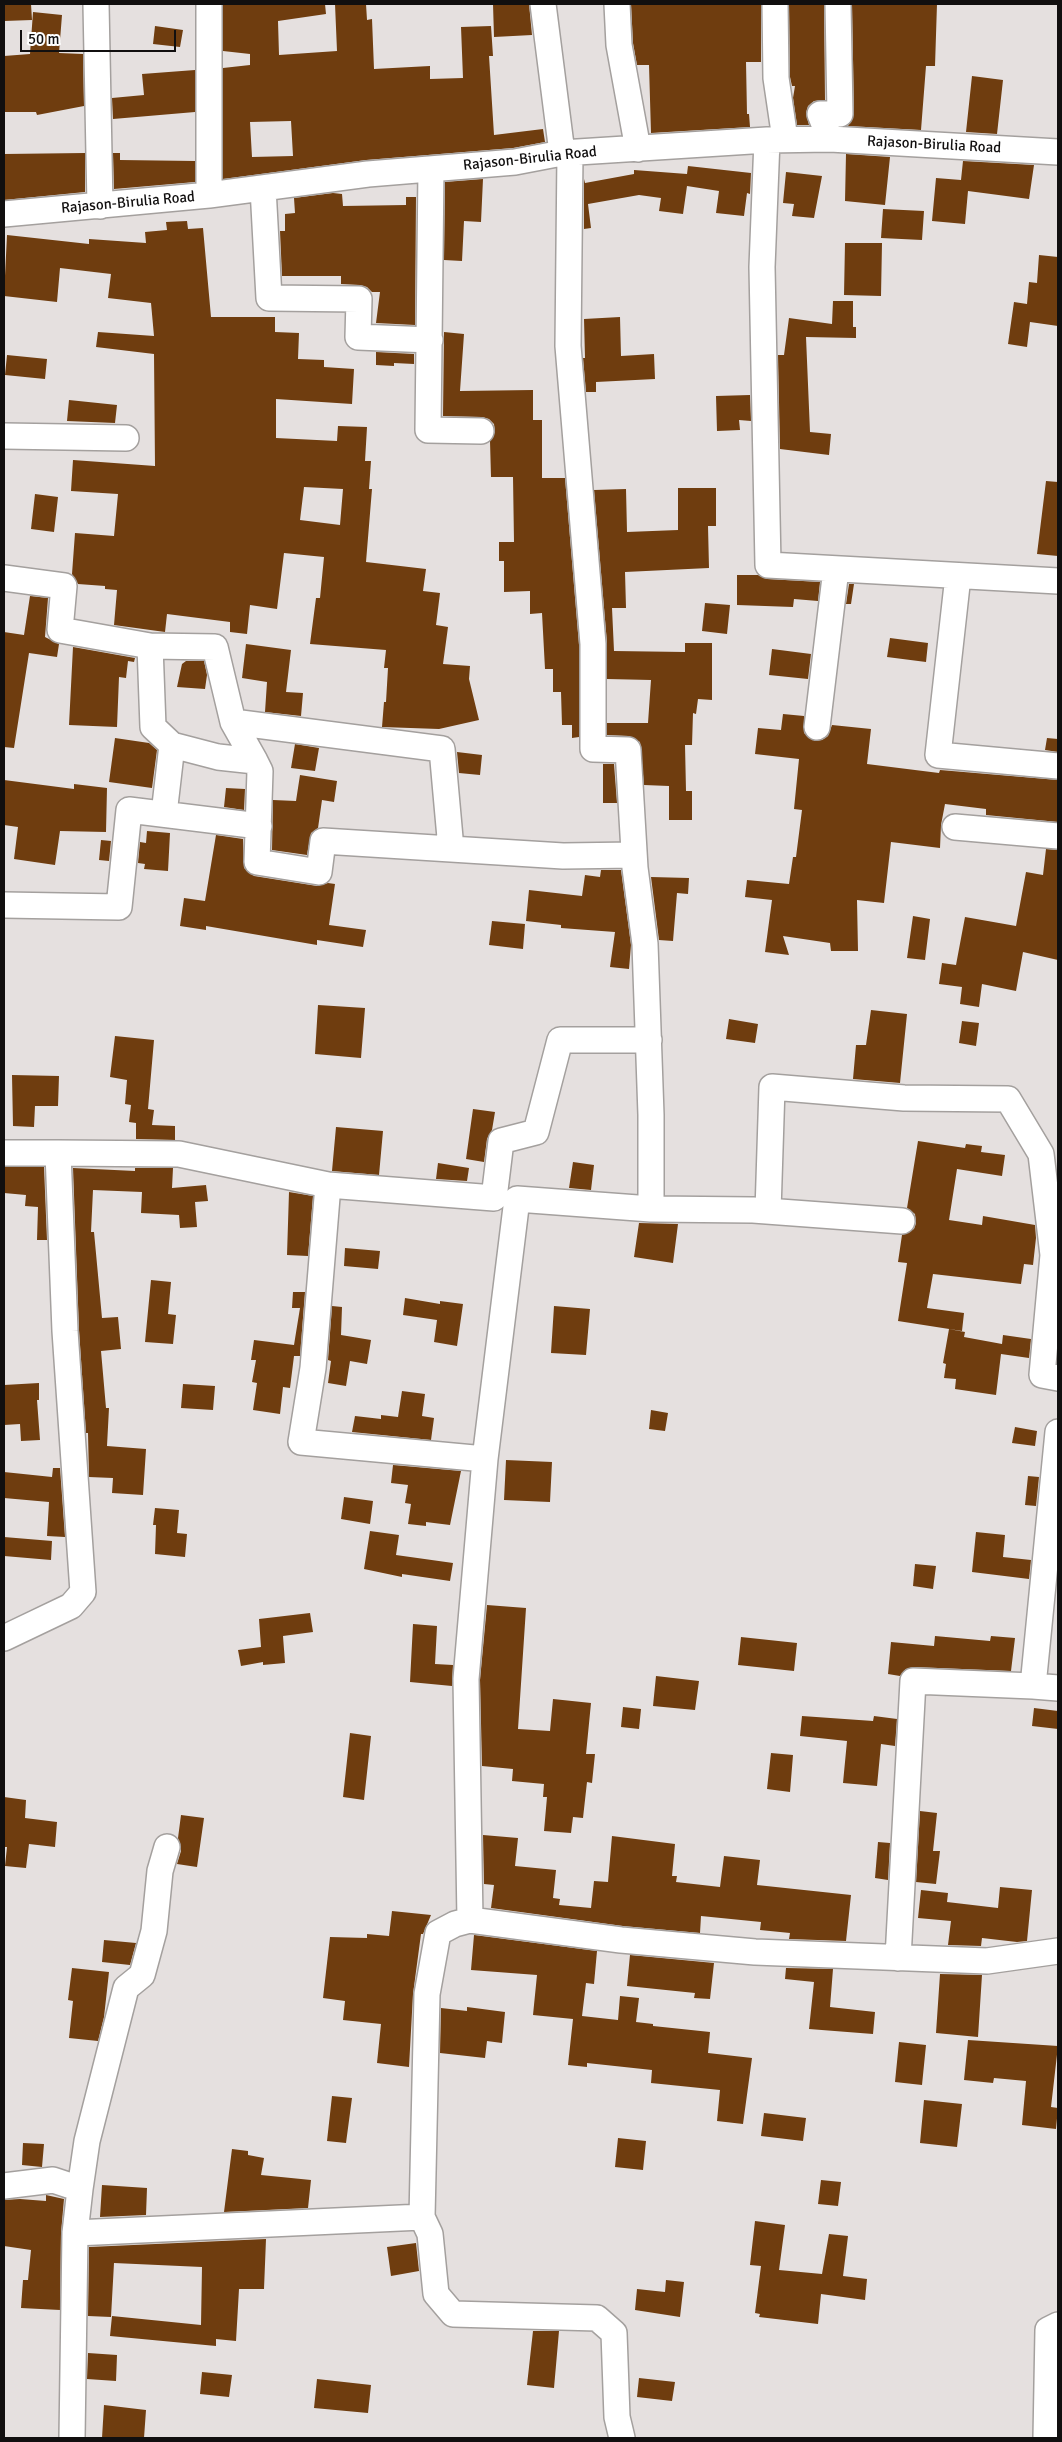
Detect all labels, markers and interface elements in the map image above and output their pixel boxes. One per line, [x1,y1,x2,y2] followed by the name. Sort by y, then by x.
[22,20,179,52] scale bar
[28,30,59,48] text: 50 m
[866,132,1002,158] street label: Rajason-Birulia Road
[462,143,598,175] street label: Rajason-Birulia Road
[60,188,196,218] street label: Rajason-Birulia Road

